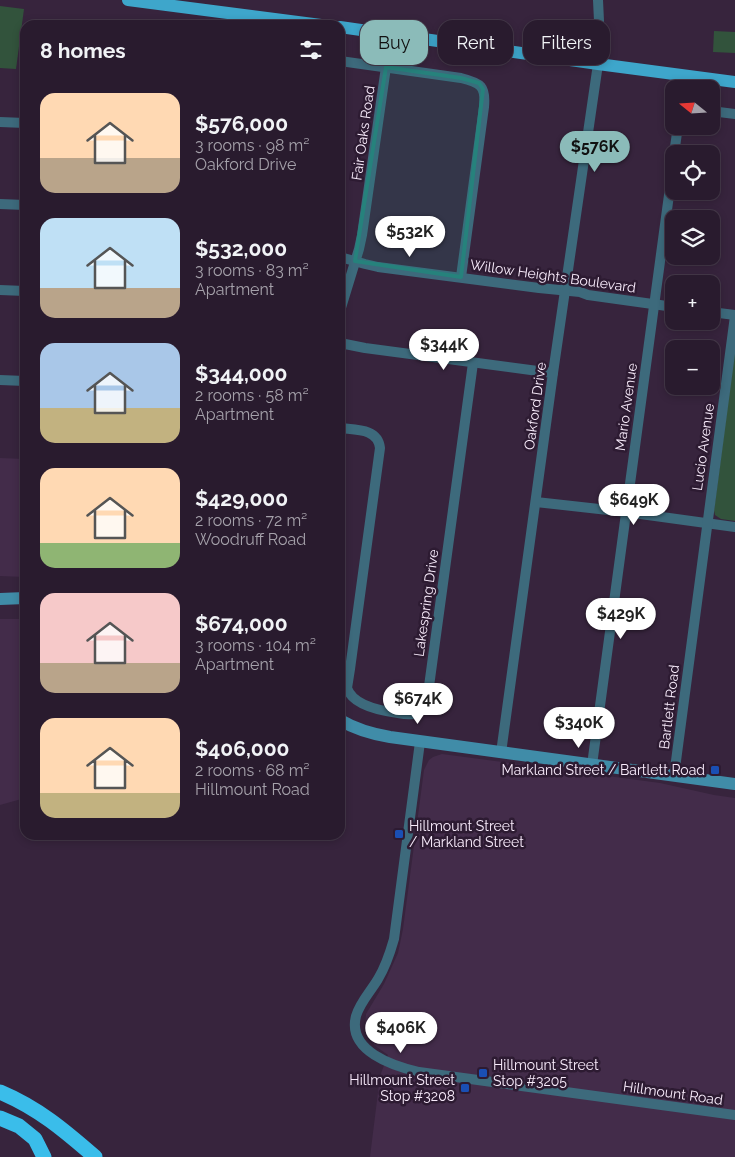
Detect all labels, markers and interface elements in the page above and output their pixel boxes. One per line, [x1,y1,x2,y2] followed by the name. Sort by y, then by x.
[360,20,428,65] chip: Buy
[438,20,513,65] chip: Rent
[523,20,610,65] chip: Filters
[297,36,325,64] icon: filters
[40,38,126,63] text: 8 homes
[665,80,720,135] north arrow
[665,80,720,395] map controls
[348,85,378,181] street label: Fair Oaks Road
[195,111,288,136] text: $576,000
[80,113,140,173] icon: home
[560,130,630,173] pin: $576K
[195,136,310,155] text: 3 rooms · 98 m²
[571,137,619,156] text: $576K
[665,145,720,200] button: locate
[195,155,296,174] text: Oakford Drive
[665,210,720,265] button: layers
[375,216,445,258] pin: $532K
[386,222,434,241] text: $532K
[195,236,287,261] text: $532,000
[80,238,140,298] icon: home
[469,256,637,296] street label: Willow Heights Boulevard
[195,261,309,280] text: 3 rooms · 83 m²
[665,275,720,330] button: +
[195,280,274,299] text: Apartment
[409,328,479,371] pin: $344K
[420,335,468,354] text: $344K
[665,340,720,395] button: −
[195,361,287,386] text: $344,000
[521,361,549,451] street label: Oakford Drive
[612,362,640,452] street label: Mario Avenue
[80,363,140,423] icon: home
[195,386,309,405] text: 2 rooms · 58 m²
[689,402,717,492] street label: Lucio Avenue
[195,405,274,424] text: Apartment
[599,484,669,526] pin: $649K
[195,486,288,511] text: $429,000
[80,488,140,548] icon: home
[609,490,659,509] text: $649K
[195,511,307,530] text: 2 rooms · 72 m²
[195,530,306,549] text: Woodruff Road
[411,548,441,658] street label: Lakespring Drive
[586,598,656,640] pin: $429K
[597,604,645,623] text: $429K
[195,611,288,636] text: $674,000
[80,613,140,673] icon: home
[195,636,316,655] text: 3 rooms · 104 m²
[195,655,274,674] text: Apartment
[656,664,682,750] street label: Bartlett Road
[383,682,453,725] pin: $674K
[394,689,442,708] text: $674K
[544,706,614,749] pin: $340K
[555,713,603,732] text: $340K
[195,736,290,761] text: $406,000
[80,738,140,798] icon: home
[195,761,310,780] text: 2 rooms · 68 m²
[501,762,705,778] place label: Markland Street / Bartlett Road
[709,764,721,776] marker: Markland Street / Bartlett Road
[195,780,310,799] text: Hillmount Road
[409,818,524,850] place label: Hillmount Street / Markland Street
[393,828,405,840] marker: Hillmount Street / Markland Street
[366,1012,436,1054] pin: $406K
[376,1018,426,1037] text: $406K
[493,1057,599,1089] place label: Hillmount Street Stop #3205
[477,1067,489,1079] marker: Hillmount Street Stop #3205
[349,1072,455,1104] place label: Hillmount Street Stop #3208
[622,1078,724,1108] street label: Hillmount Road
[459,1082,471,1094] marker: Hillmount Street Stop #3208

